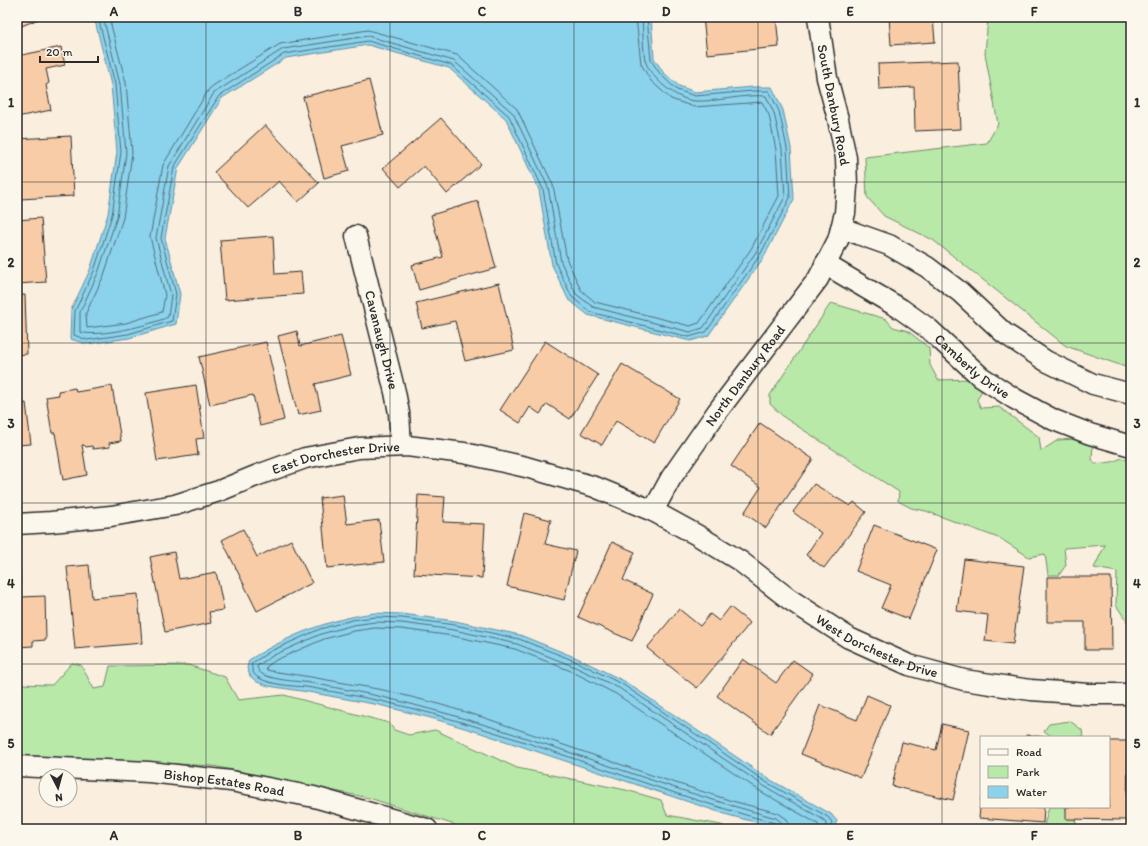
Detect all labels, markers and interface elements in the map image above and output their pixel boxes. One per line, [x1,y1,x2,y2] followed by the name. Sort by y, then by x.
[109,4,119,19] text: A
[294,4,303,19] text: B
[478,4,487,19] text: C
[662,4,671,19] text: D
[846,4,854,19] text: E
[1031,4,1038,19] text: F
[40,38,98,64] scale bar
[813,43,854,167] street label: South Danbury Road
[46,45,73,59] text: 20 m
[8,95,14,110] text: 1
[1134,95,1140,110] text: 1
[8,255,15,270] text: 2
[1134,255,1141,270] text: 2
[361,289,402,391] street label: Cavanaugh Drive
[702,322,789,430] street label: North Danbury Road
[931,330,1013,403] street label: Camberly Drive
[7,416,15,431] text: 3
[1133,416,1141,431] text: 3
[270,438,400,478] street label: East Dorchester Drive
[7,576,15,591] text: 4
[1133,576,1141,591] text: 4
[812,611,940,682] street label: West Dorchester Drive
[8,736,15,751] text: 5
[980,736,1110,808] legend
[1134,736,1141,751] text: 5
[1016,745,1042,759] text: Road
[1016,765,1040,779] text: Park
[163,766,286,800] street label: Bishop Estates Road
[38,768,78,808] north arrow
[1016,785,1047,799] text: Water
[55,791,63,804] text: N
[109,828,119,843] text: A
[294,828,303,843] text: B
[478,828,487,843] text: C
[662,828,671,843] text: D
[846,828,854,843] text: E
[1031,828,1038,843] text: F

